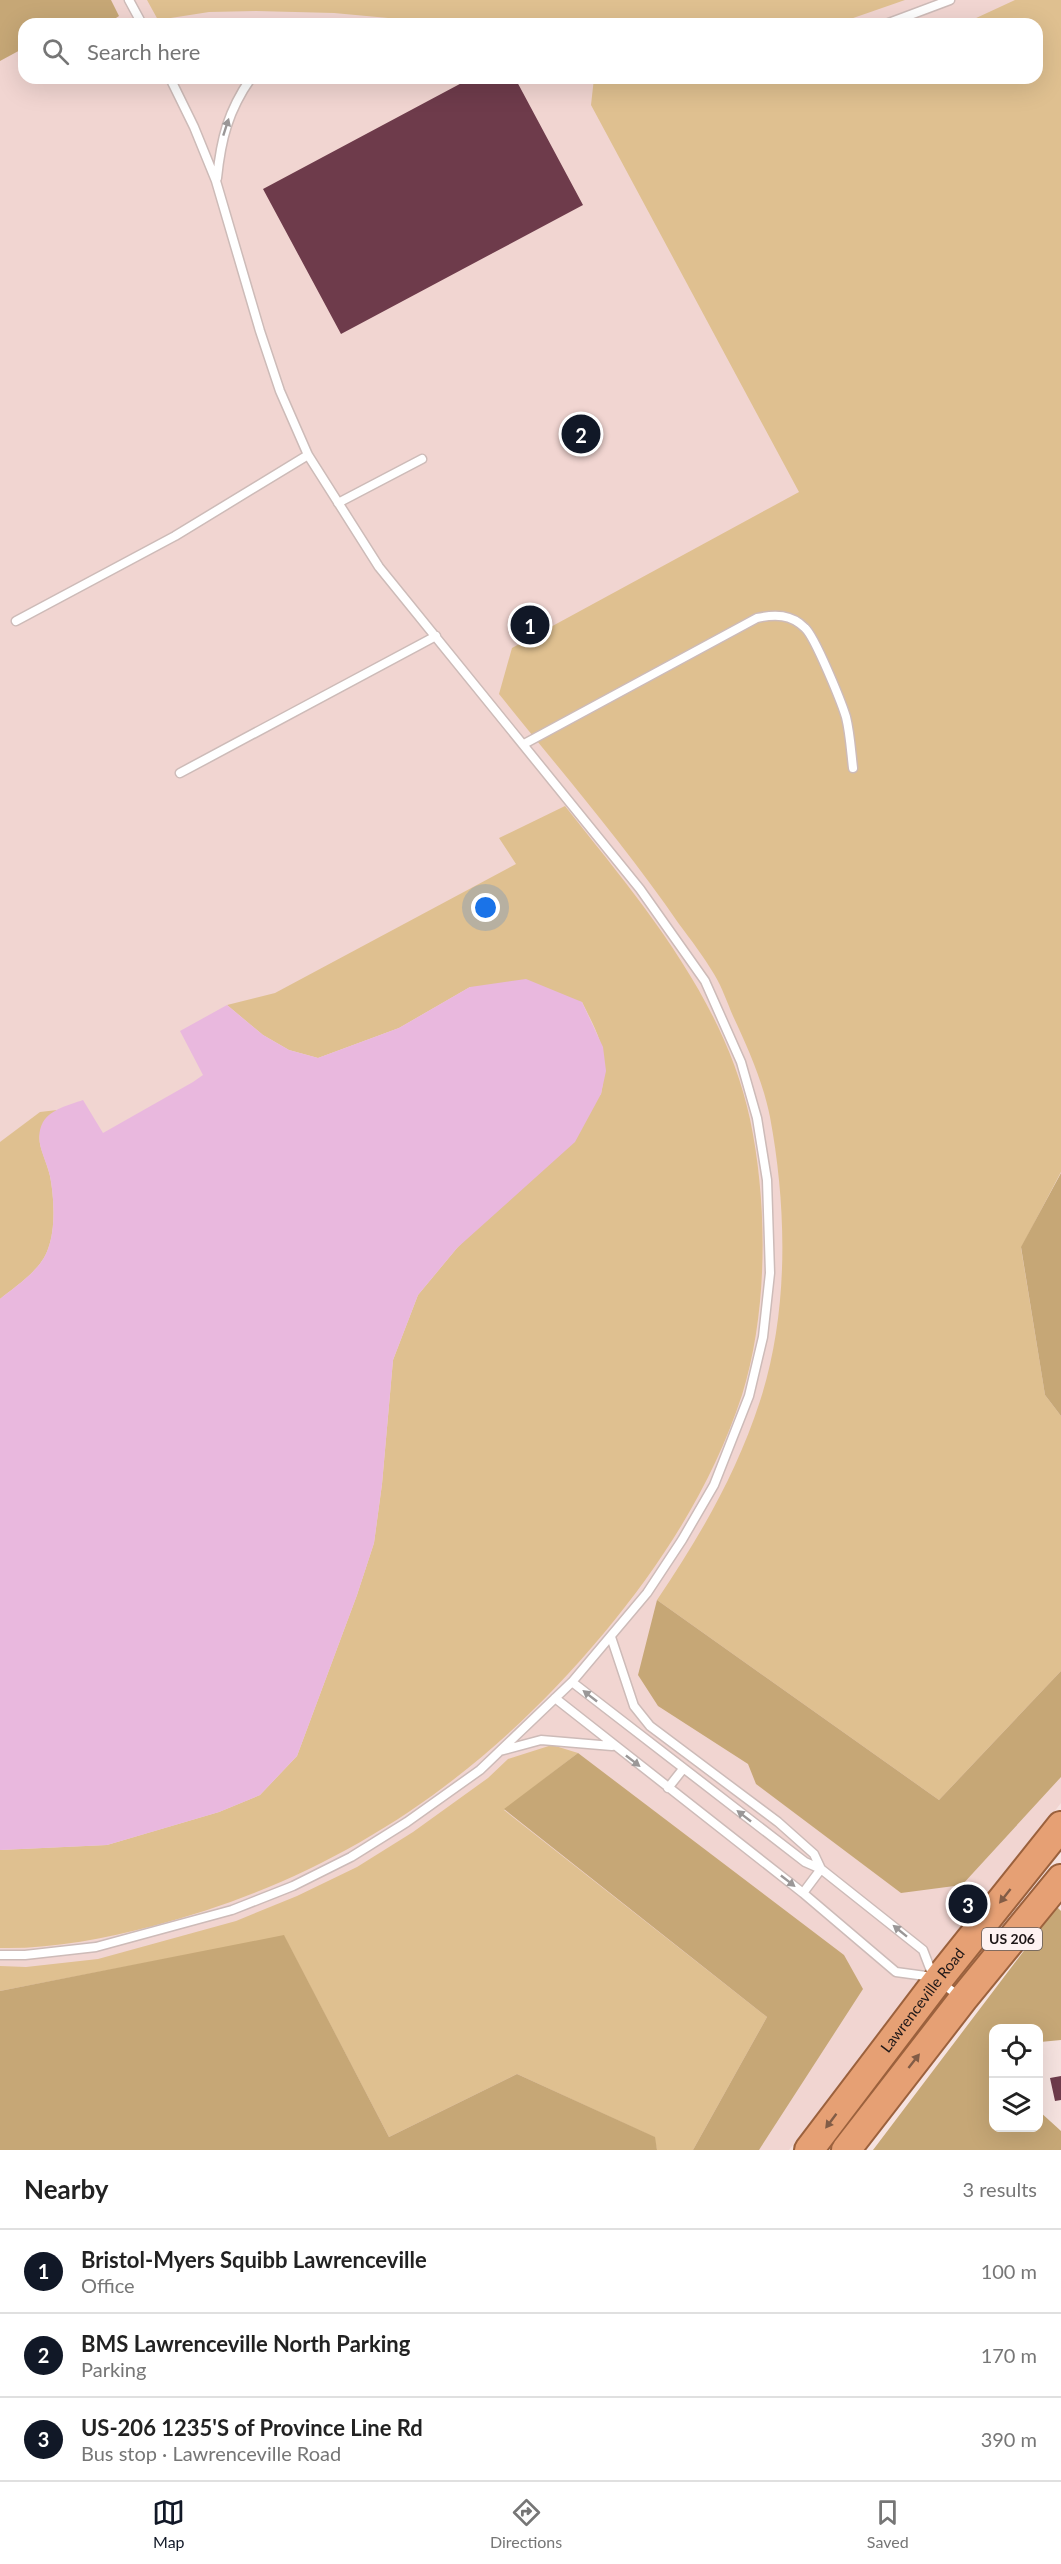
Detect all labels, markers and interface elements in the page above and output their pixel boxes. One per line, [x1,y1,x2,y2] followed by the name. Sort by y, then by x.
[18,18,1043,84] search box
[39,35,72,68] icon: search
[87,38,200,65] text: Search here
[222,118,231,136] one-way arrow
[562,412,600,456] pin: 2
[510,602,550,648] pin: 1
[471,893,500,922] your location
[582,1689,598,1702] one-way arrow
[626,1755,641,1767] one-way arrow
[736,1809,752,1822] one-way arrow
[780,1874,795,1886] one-way arrow
[948,1882,988,1926] pin: 3
[999,1888,1011,1903] one-way arrow
[892,1925,908,1938] one-way arrow
[982,1928,1042,1950] road number: US 206
[876,1944,968,2056] street label: Lawrenceville Road
[989,2024,1043,2132] map controls
[989,2024,1043,2078] button: locate
[907,2054,919,2069] one-way arrow
[989,2078,1043,2132] button: layers
[825,2114,837,2129] one-way arrow
[24,2173,109,2205] text: Nearby
[962,2177,1037,2201] text: 3 results
[81,2246,427,2273] text: Bristol-Myers Squibb Lawrenceville
[38,2259,49,2283] text: 1
[981,2259,1037,2283] text: 100 m
[81,2273,135,2297] text: Office
[81,2330,410,2357] text: BMS Lawrenceville North Parking
[38,2343,49,2367] text: 2
[981,2343,1037,2367] text: 170 m
[81,2357,146,2381] text: Parking
[81,2414,423,2441] text: US-206 1235'S of Province Line Rd
[38,2427,49,2451] text: 3
[981,2427,1037,2451] text: 390 m
[81,2441,341,2465] text: Bus stop · Lawrenceville Road
[152,2496,185,2551] tab: Map
[490,2496,562,2551] tab: Directions
[867,2496,909,2551] tab: Saved

